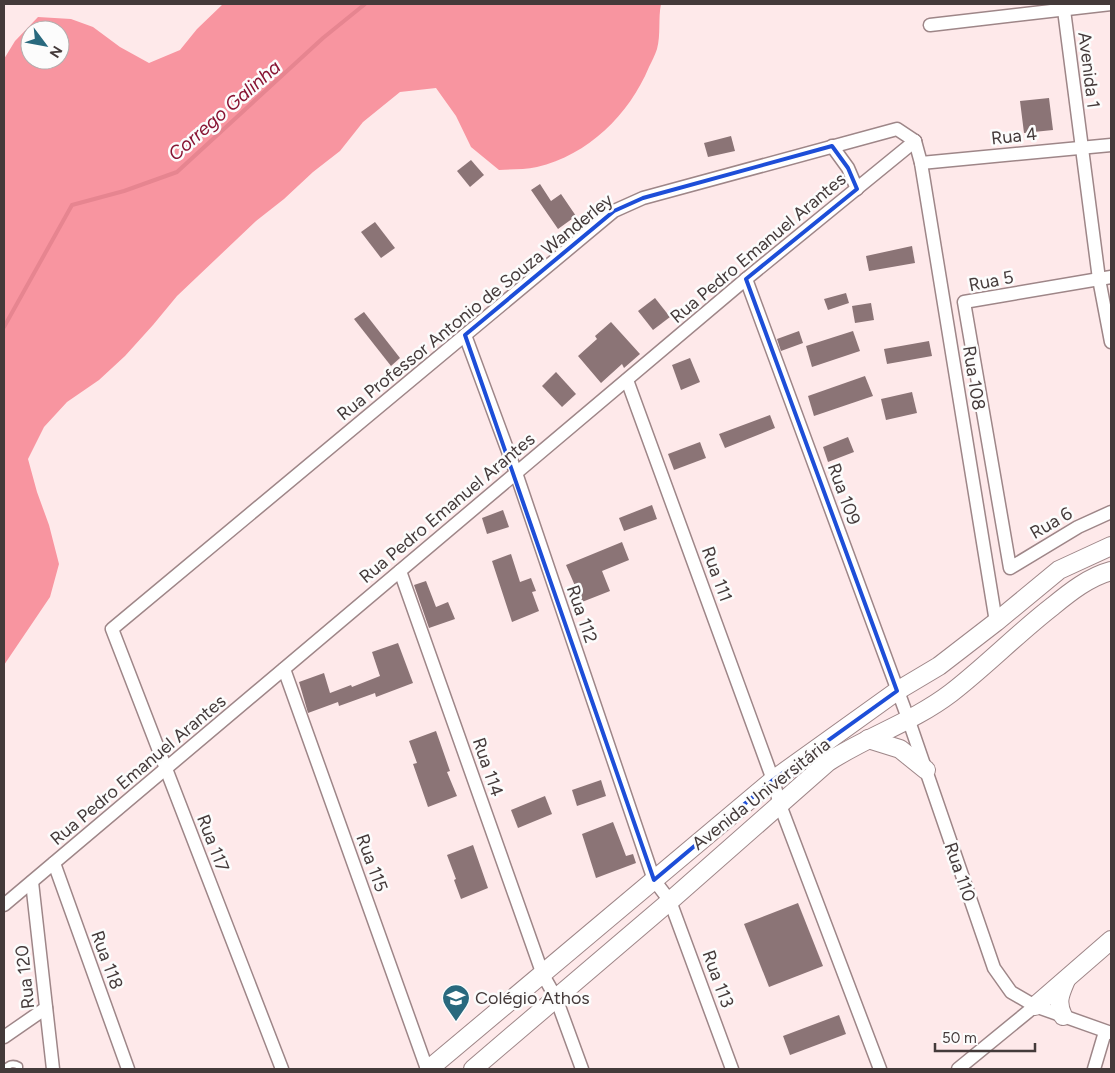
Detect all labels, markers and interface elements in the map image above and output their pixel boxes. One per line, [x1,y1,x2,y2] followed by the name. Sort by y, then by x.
[20,20,70,70] north arrow
[1073,31,1105,109] street label: Avenida 1
[46,43,66,61] text: N
[163,55,285,165] water label: Corrego Galinha
[990,123,1038,149] street label: Rua 4
[666,168,850,328] street label: Rua Pedro Emanuel Arantes
[333,188,618,425] street label: Rua Professor Antonio de Souza Wanderley
[967,266,1015,296] street label: Rua 5
[958,344,990,412] street label: Rua 108
[355,428,539,588] street label: Rua Pedro Emanuel Arantes
[823,460,865,528] street label: Rua 109
[1026,502,1076,544] street label: Rua 6
[697,543,737,605] street label: Rua 111
[562,582,602,646] street label: Rua 112
[46,690,230,850] street label: Rua Pedro Emanuel Arantes
[688,733,834,855] street label: Avenida Universitária
[468,735,508,799] street label: Rua 114
[192,811,234,875] street label: Rua 117
[351,831,393,895] street label: Rua 115
[940,839,980,905] street label: Rua 110
[86,928,128,992] street label: Rua 118
[11,944,39,1010] street label: Rua 120
[697,947,739,1011] street label: Rua 113
[441,983,471,1022] school or university icon: Colégio Athos
[475,987,590,1009] place label: Colégio Athos
[935,1020,1035,1052] scale bar
[942,1029,977,1047] text: 50 m

